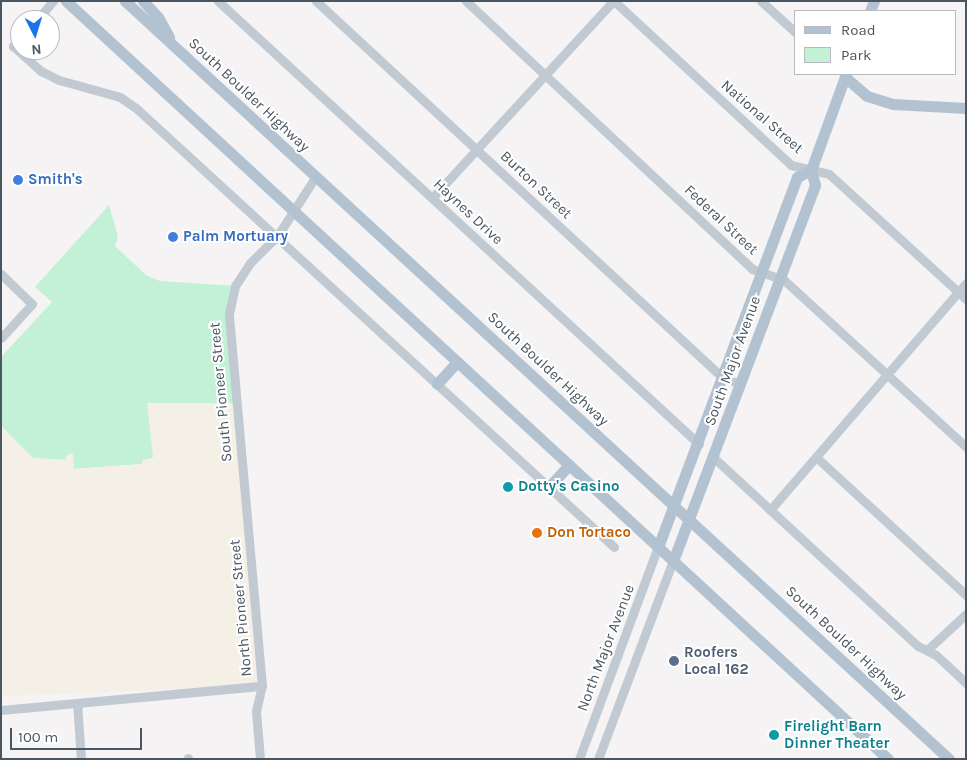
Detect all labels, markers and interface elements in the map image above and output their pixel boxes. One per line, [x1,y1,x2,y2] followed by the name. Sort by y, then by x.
[10,10,60,60] north arrow
[794,10,957,75] legend
[841,21,876,39] text: Road
[185,34,313,156] street label: South Boulder Highway
[31,41,42,58] text: N
[841,46,871,64] text: Park
[717,76,807,158] street label: National Street
[496,147,576,223] street label: Burton Street
[28,171,83,189] place label: Smith's
[12,174,24,186] marker: Smith's
[429,175,507,249] street label: Haynes Drive
[680,181,762,259] street label: Federal Street
[183,228,288,246] place label: Palm Mortuary
[167,231,179,243] marker: Palm Mortuary
[701,294,765,428] street label: South Major Avenue
[484,308,612,430] street label: South Boulder Highway
[206,321,236,463] street label: South Pioneer Street
[518,478,620,496] place label: Dotty's Casino
[502,481,514,493] marker: Dotty's Casino
[547,524,631,542] place label: Don Tortaco
[531,527,543,539] marker: Don Tortaco
[226,539,256,677] street label: North Pioneer Street
[574,582,638,714] street label: North Major Avenue
[782,582,910,704] street label: South Boulder Highway
[684,643,749,678] place label: Roofers Local 162
[668,655,680,667] marker: Roofers Local 162
[784,717,889,752] place label: Firelight Barn Dinner Theater
[12,718,145,750] scale bar
[18,728,58,746] text: 100 m
[768,729,780,741] marker: Firelight Barn Dinner Theater

